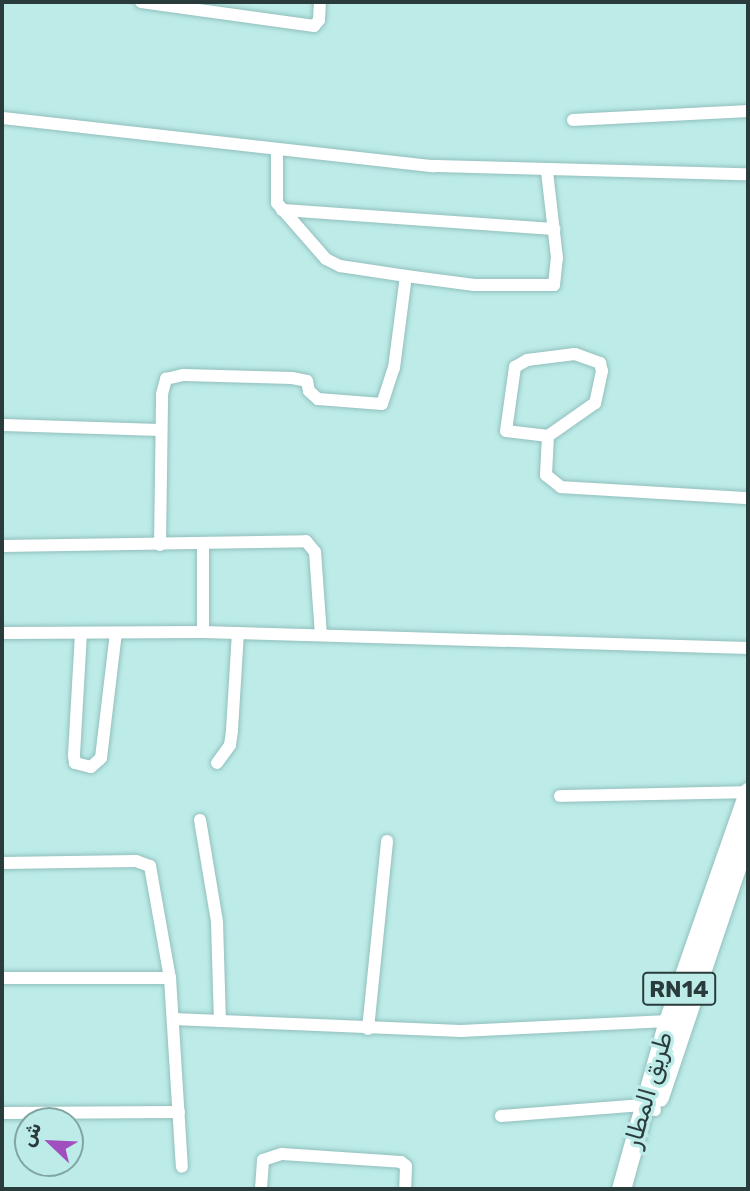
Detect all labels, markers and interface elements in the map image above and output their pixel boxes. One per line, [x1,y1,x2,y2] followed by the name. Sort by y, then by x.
[640,970,718,1008] road number: RN14
[619,1029,679,1151] street label: طريق المطار
[14,1107,84,1177] north arrow
[16,1119,46,1150] text: ش

